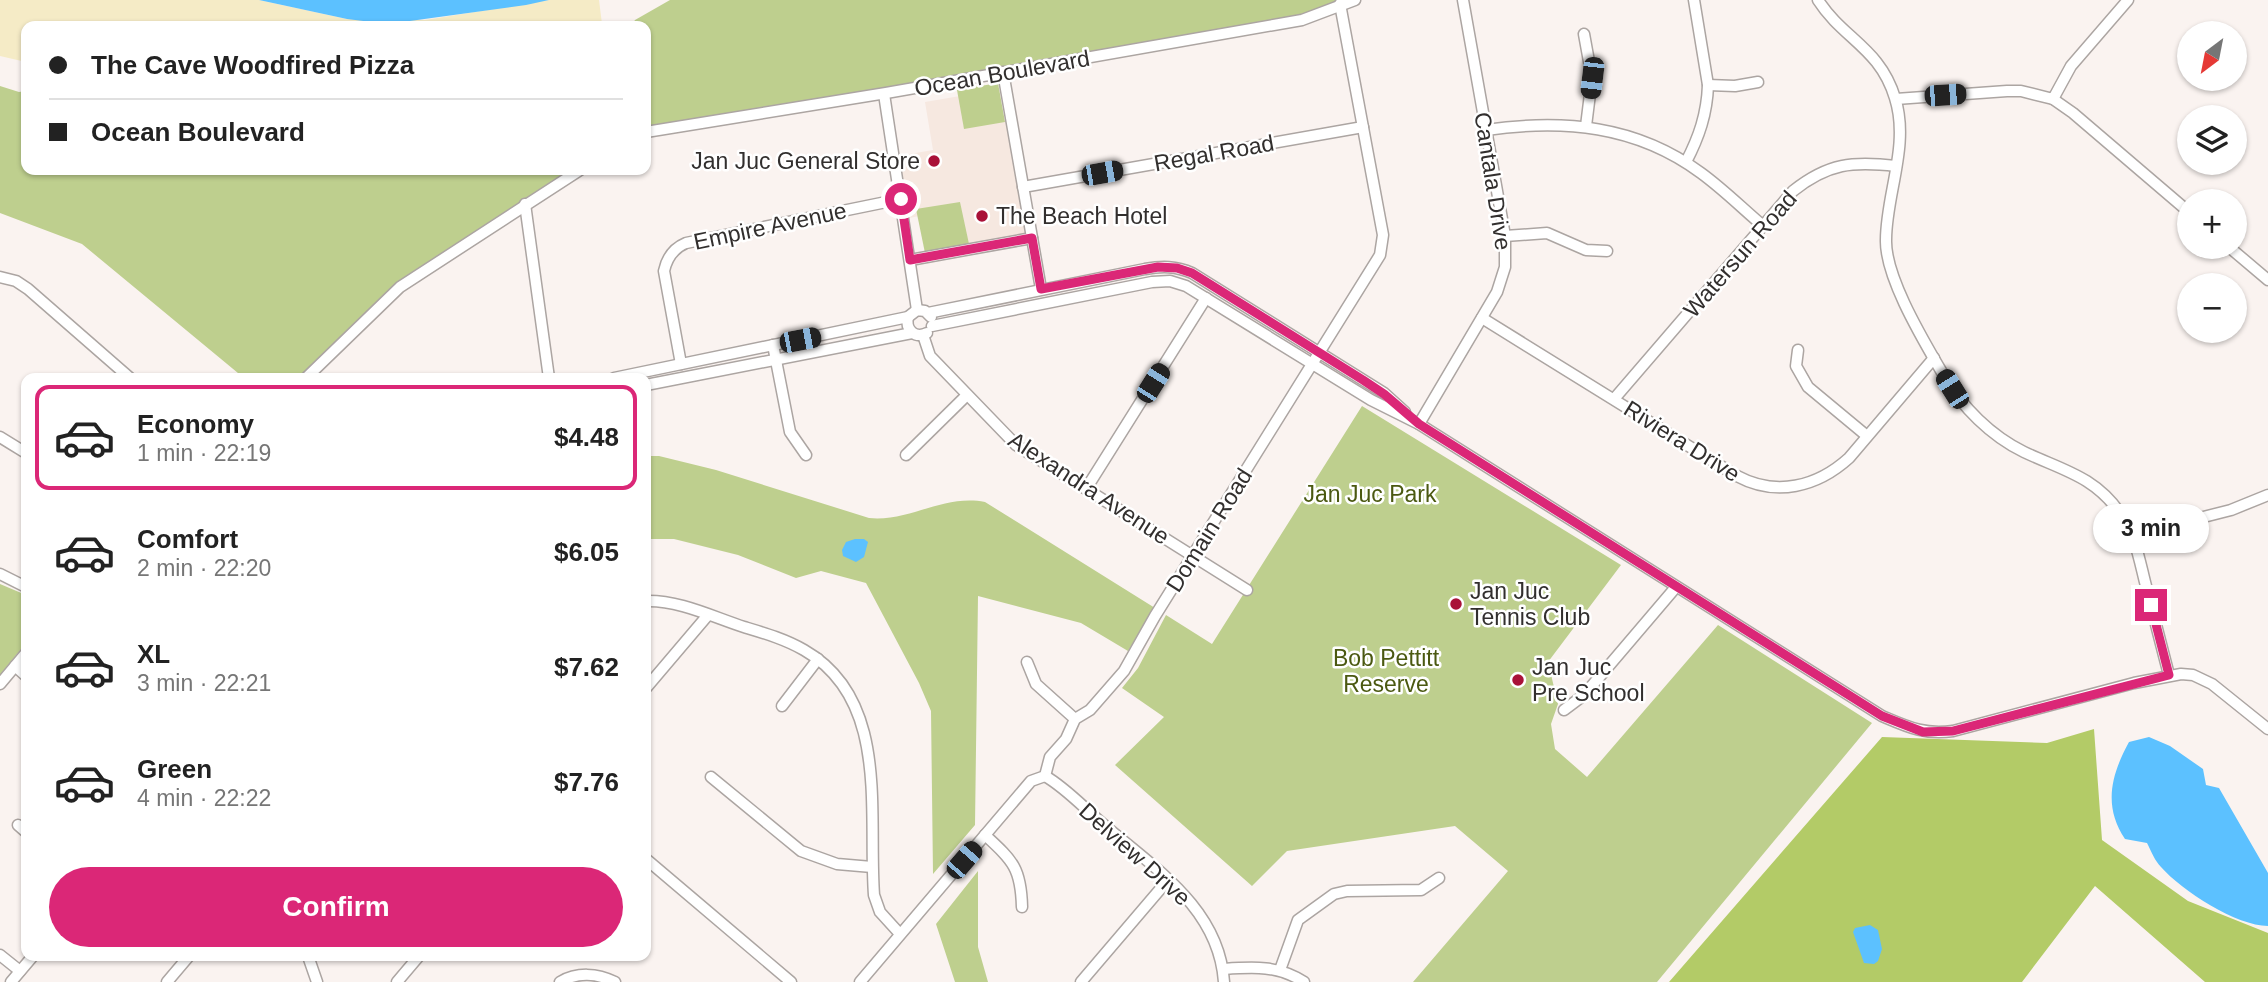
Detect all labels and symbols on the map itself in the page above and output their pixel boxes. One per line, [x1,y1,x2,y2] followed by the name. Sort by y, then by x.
[2177,21,2247,91] north arrow
[912,45,1092,101] street label: Ocean Boulevard
[1580,56,1605,100] car
[1924,83,1967,107] car
[1469,110,1517,252] street label: Cantala Drive
[1152,130,1276,176] street label: Regal Road
[691,148,920,174] place label: Jan Juc General Store
[926,153,942,169] marker: Jan Juc General Store
[1080,159,1125,187] car
[885,183,917,215] route start
[1678,185,1802,323] street label: Watersun Road
[691,197,849,255] street label: Empire Avenue
[996,203,1167,229] place label: The Beach Hotel
[974,208,990,224] marker: The Beach Hotel
[778,326,823,354] car
[1133,360,1174,406] car
[1932,366,1973,412] car
[1619,395,1745,487] street label: Riviera Drive
[1004,426,1174,550] street label: Alexandra Avenue
[1161,463,1257,597] street label: Domain Road
[1304,481,1437,507] park label: Jan Juc Park
[2093,504,2209,552] callout: 3 min
[1470,578,1590,630] place label: Jan Juc Tennis Club
[2135,589,2167,621] route end
[1448,596,1464,612] marker: Jan Juc Tennis Club
[1333,645,1440,697] park label: Bob Pettitt Reserve
[1532,654,1645,706] place label: Jan Juc Pre School
[1510,672,1526,688] marker: Jan Juc Pre School
[1074,797,1196,911] street label: Delview Drive
[943,837,986,883] car

